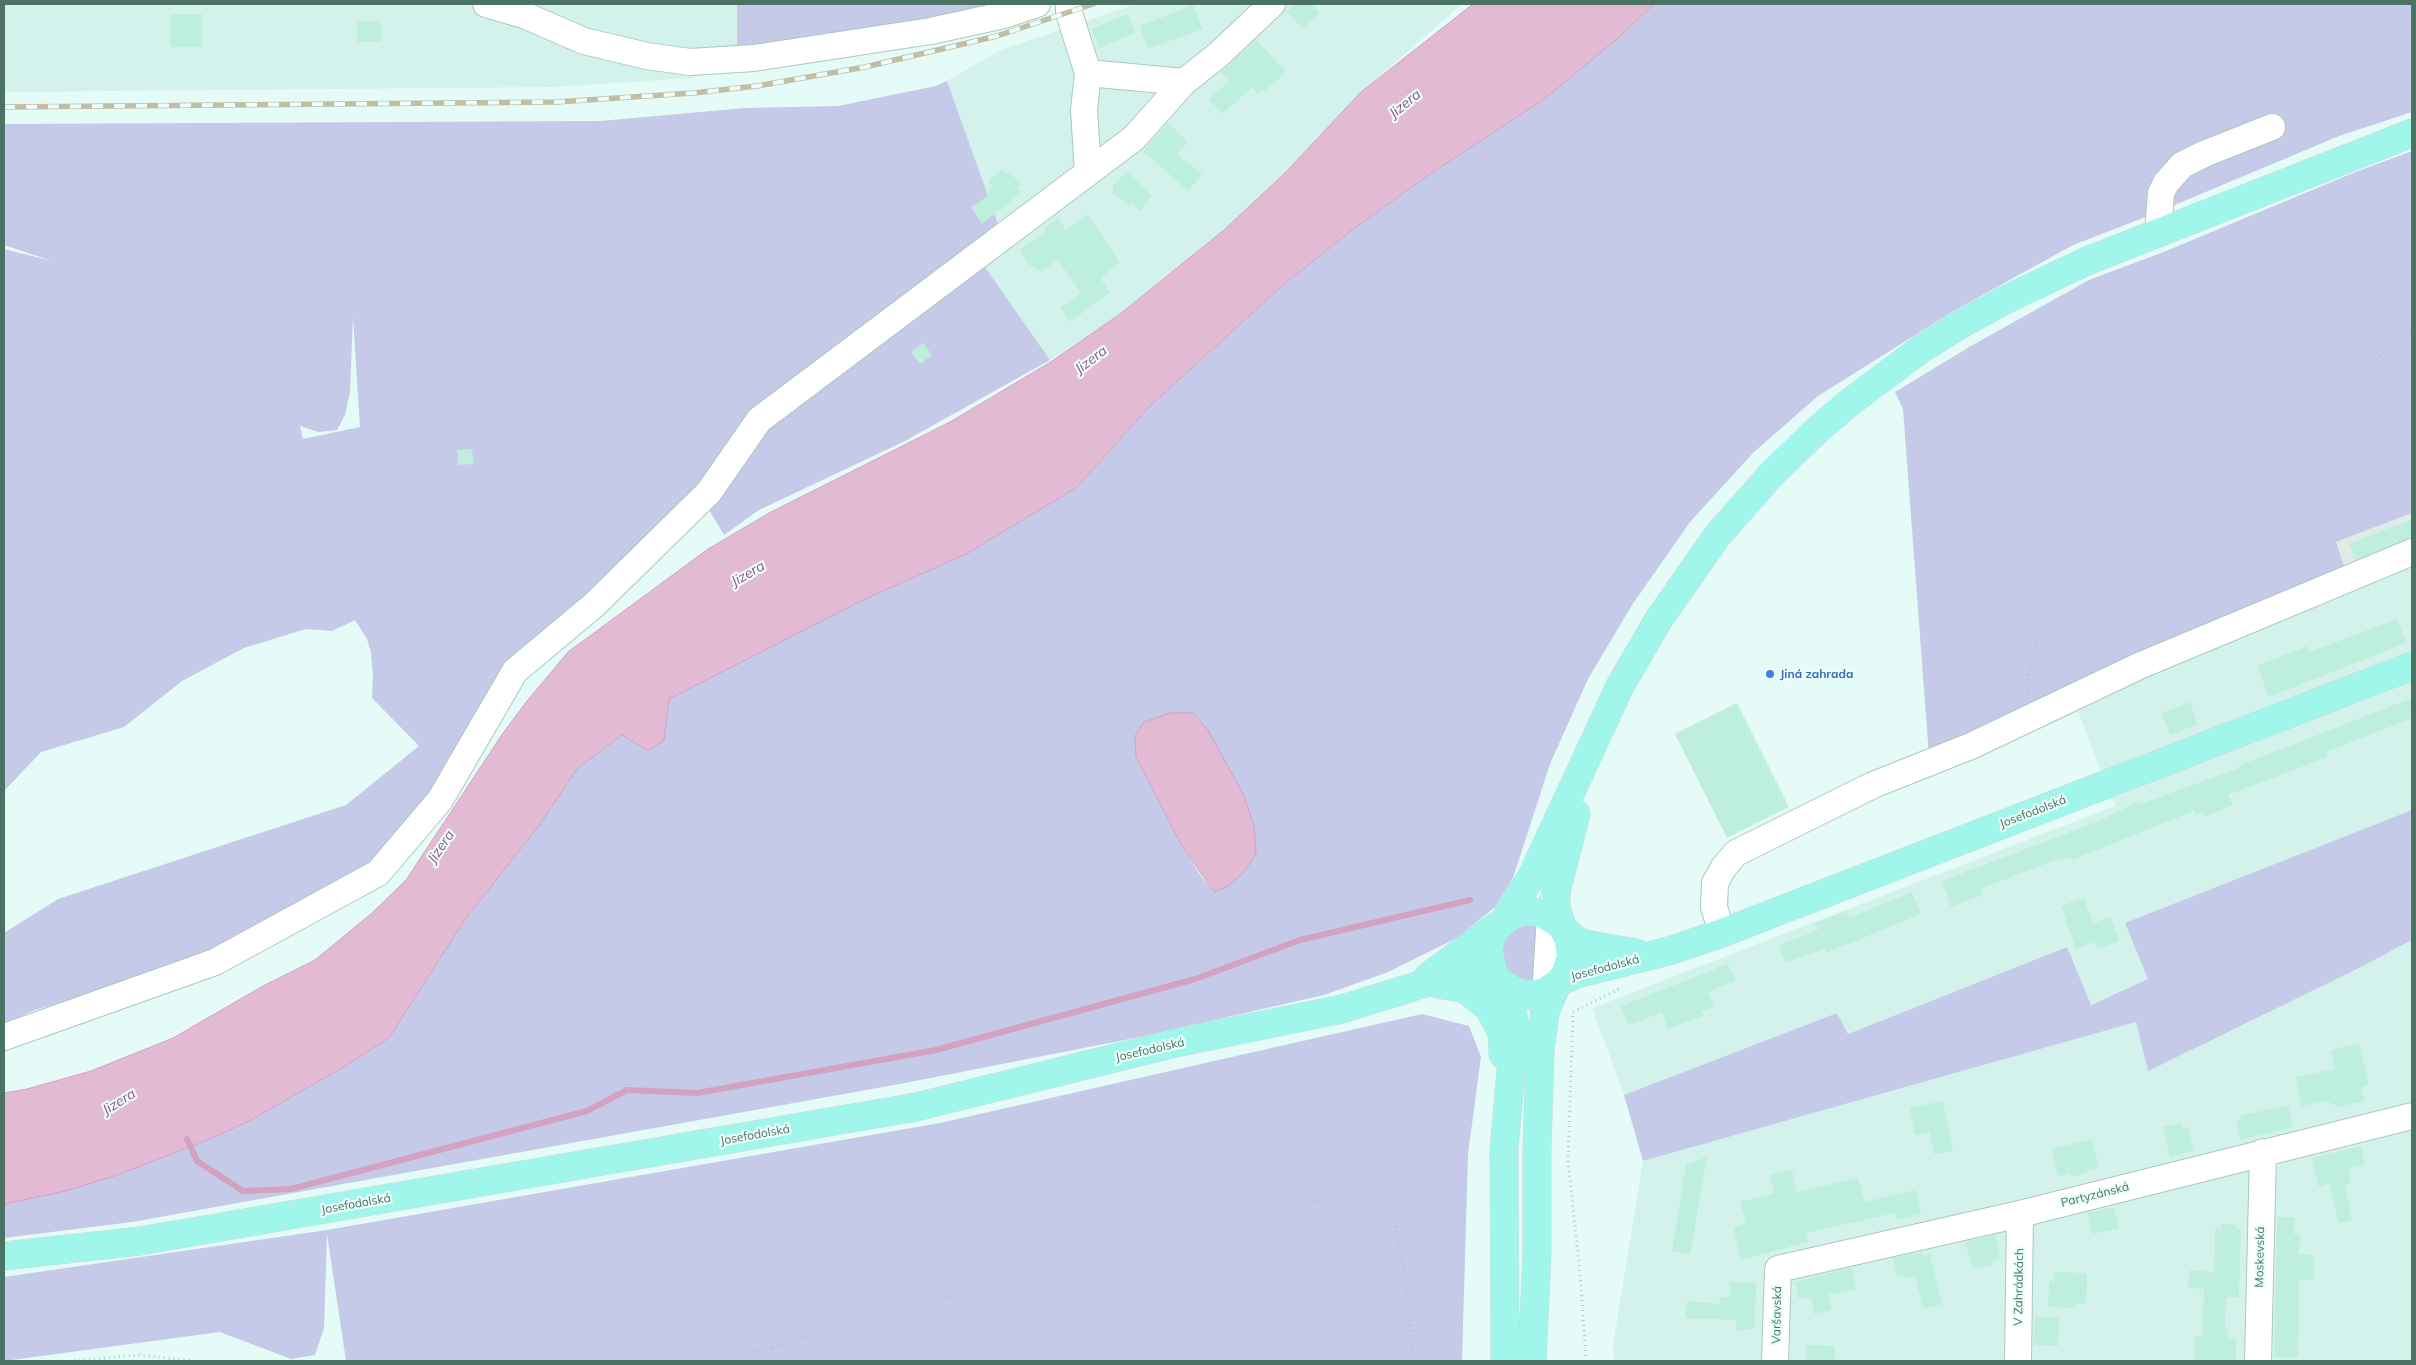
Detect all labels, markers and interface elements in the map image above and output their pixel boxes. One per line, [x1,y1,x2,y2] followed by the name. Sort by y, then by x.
[1386,86,1424,122] water label: Jizera
[1072,342,1110,378] water label: Jizera
[728,558,768,590] water label: Jizera
[1780,667,1853,681] place label: Jiná zahrada
[1764,668,1776,680] marker: Jiná zahrada
[1998,793,2068,831] street label: Josefodolská
[424,827,458,867] water label: Jizera
[1569,952,1641,984] street label: Josefodolská
[1114,1035,1186,1065] street label: Josefodolská
[99,1085,139,1119] water label: Jizera
[719,1122,791,1148] street label: Josefodolská
[2059,1180,2131,1210] street label: Partyzánská
[320,1191,392,1217] street label: Josefodolská
[2252,1226,2268,1288] street label: Moskevská
[2011,1248,2027,1326] street label: V Zahrádkách
[1769,1286,1785,1344] street label: Varšavská

